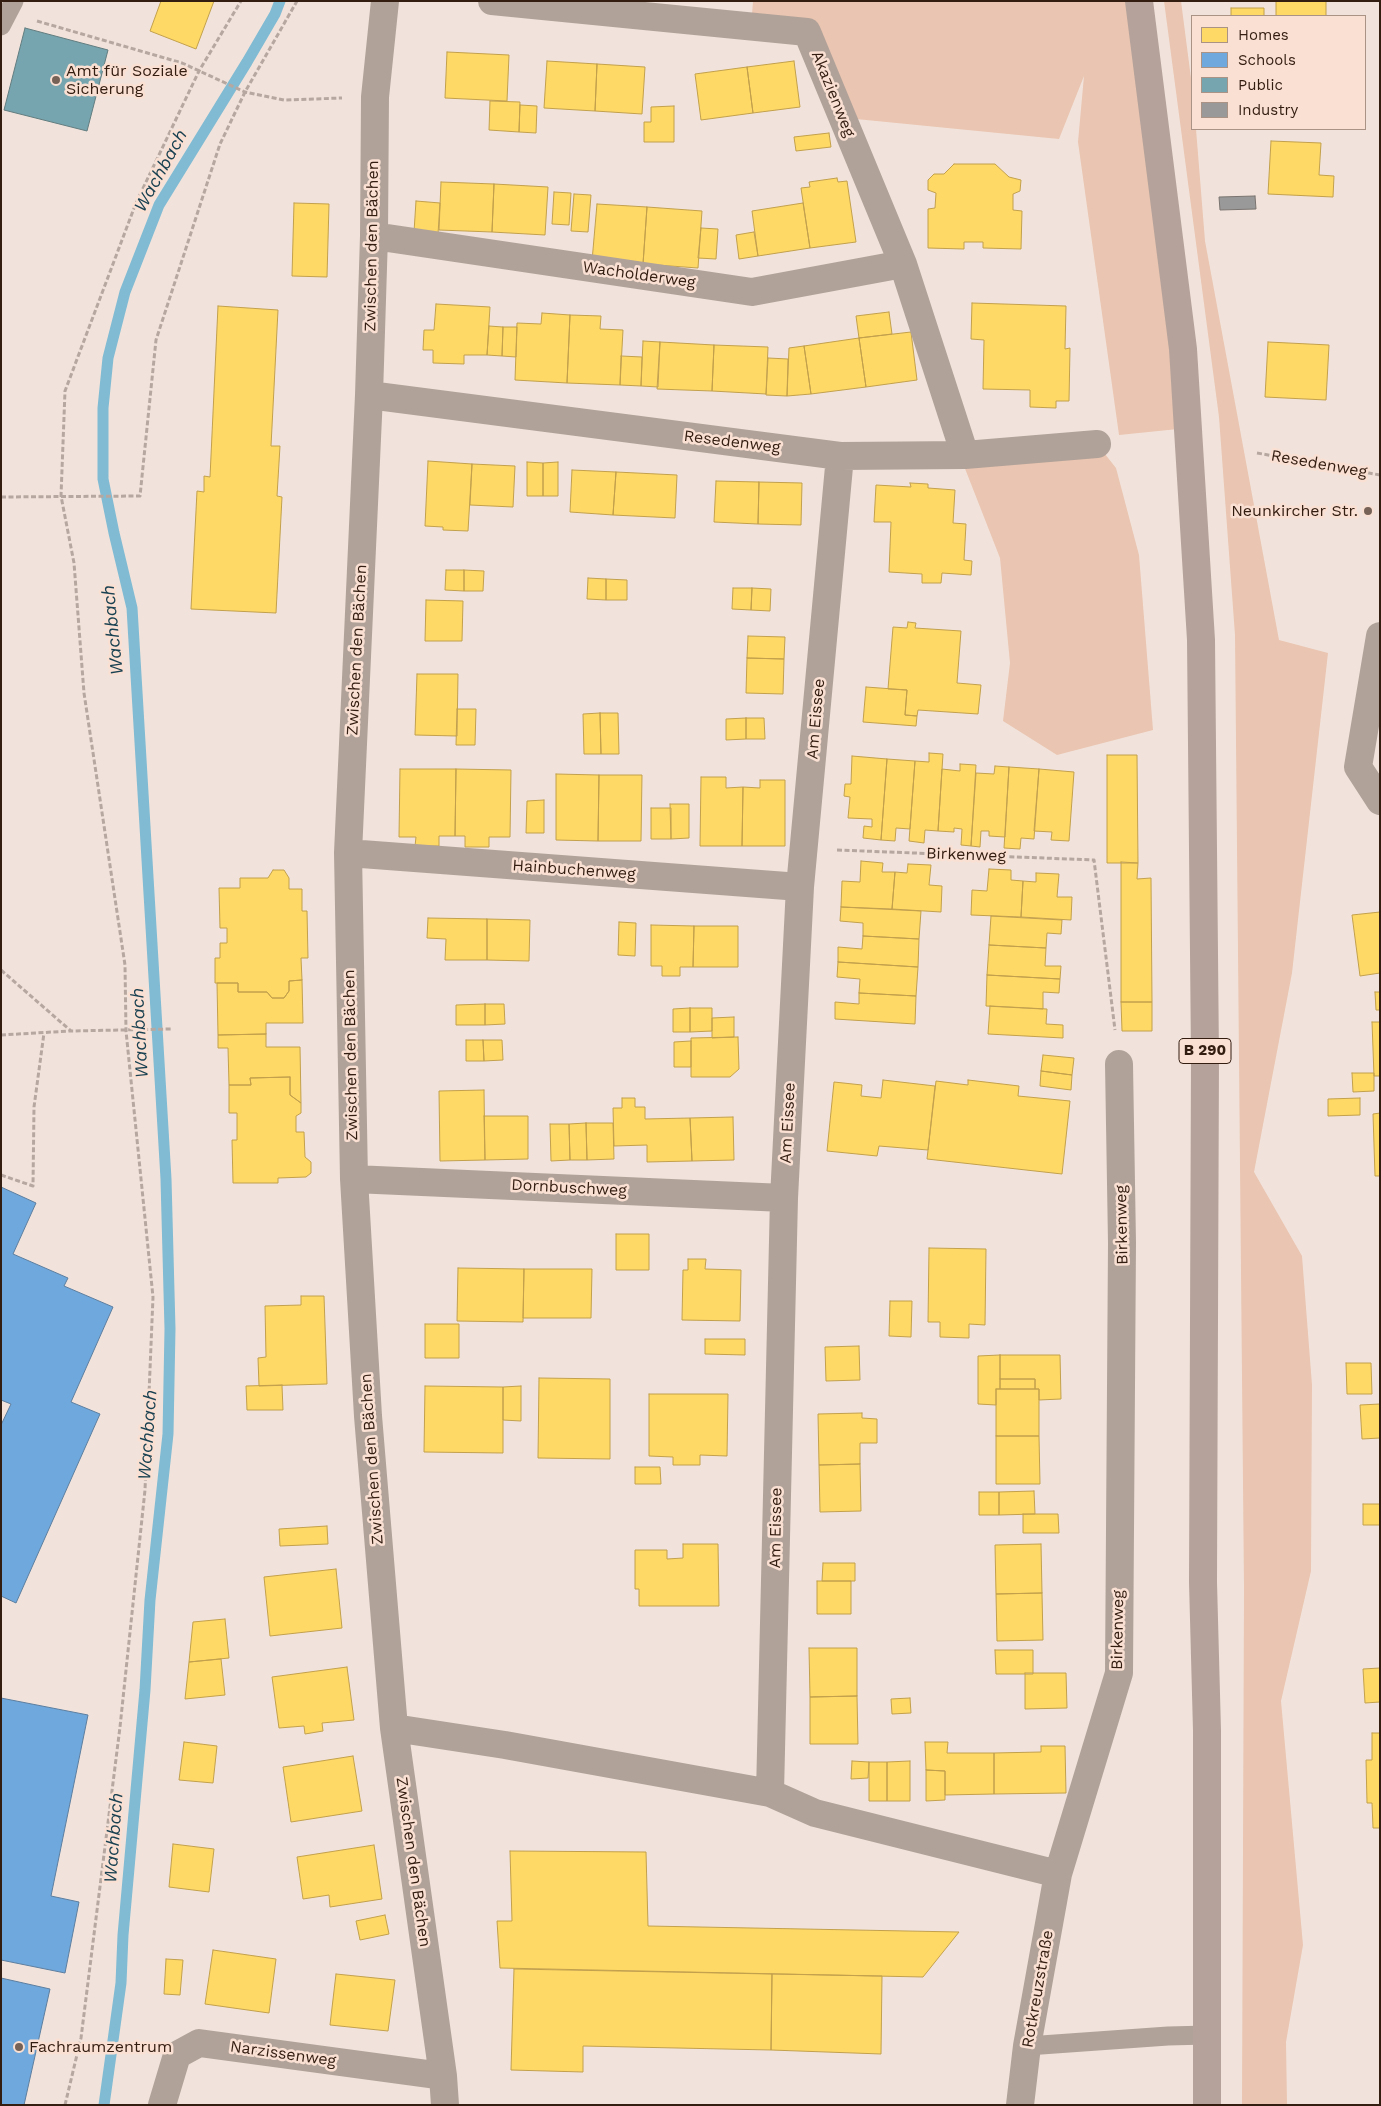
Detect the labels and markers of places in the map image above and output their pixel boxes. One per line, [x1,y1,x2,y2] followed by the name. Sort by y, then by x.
[66,61,188,99] place label: Amt für Soziale Sicherung
[50,74,62,86] marker: Amt für Soziale Sicherung
[1231,501,1358,521] place label: Neunkircher Str.
[1362,505,1374,517] marker: Neunkircher Str.
[29,2037,172,2057] place label: Fachraumzentrum
[13,2041,25,2053] marker: Fachraumzentrum

